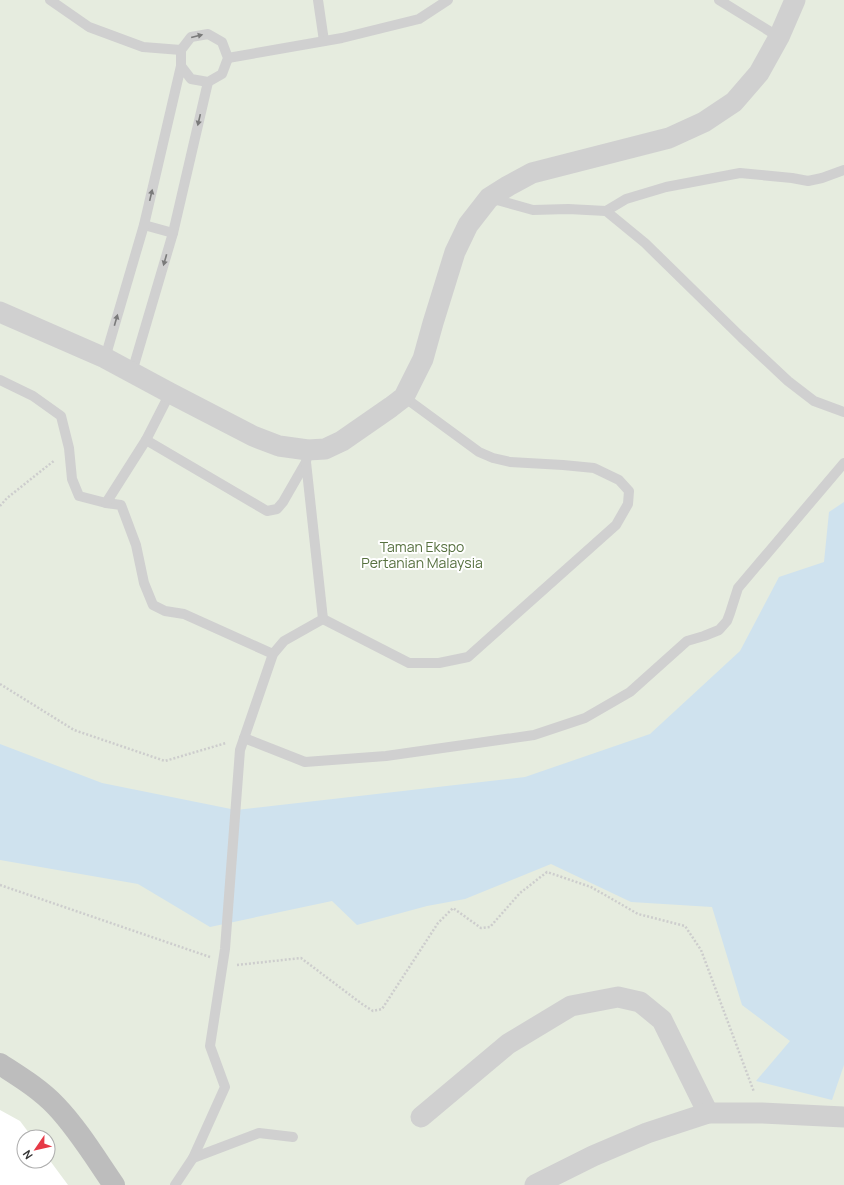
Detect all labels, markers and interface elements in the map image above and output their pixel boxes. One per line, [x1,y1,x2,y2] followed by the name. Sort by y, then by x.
[192,33,204,39] one-way arrow
[196,114,202,126] one-way arrow
[149,189,155,201] one-way arrow
[162,254,168,266] one-way arrow
[113,314,119,326] one-way arrow
[361,537,483,572] park label: Taman Ekspo Pertanian Malaysia
[16,1129,56,1169] north arrow
[19,1147,36,1162] text: N

